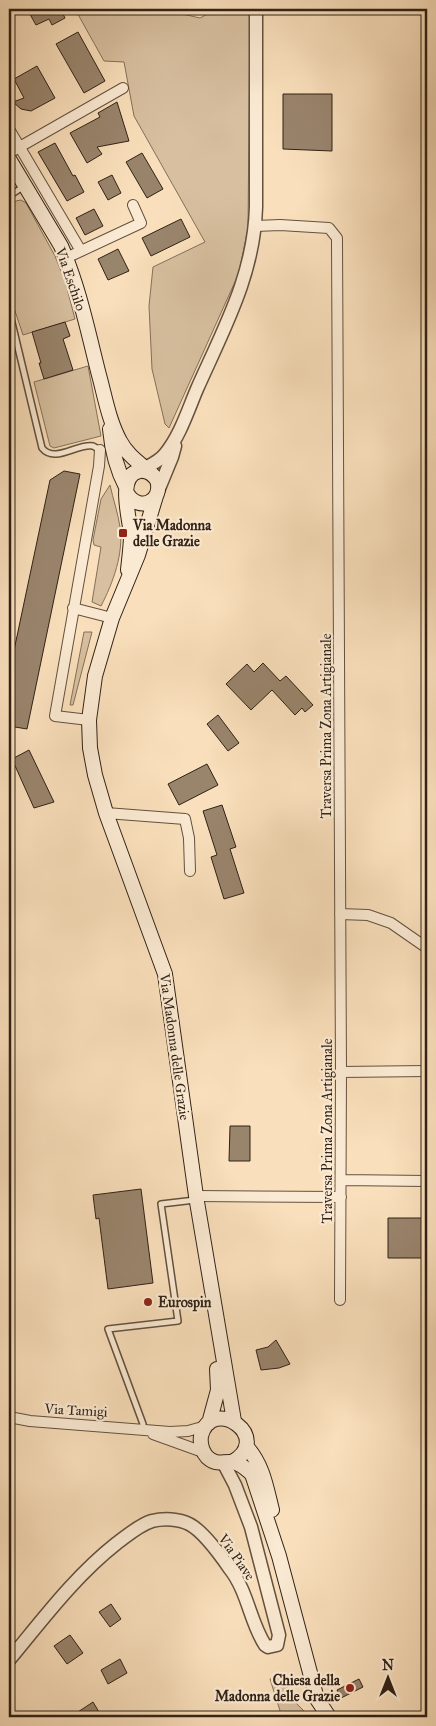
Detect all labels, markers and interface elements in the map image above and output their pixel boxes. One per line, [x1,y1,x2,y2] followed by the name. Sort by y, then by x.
[51,244,89,313] street label: Via Eschilo
[132,517,212,550] place label: Via Madonna delle Grazie
[117,527,129,539] marker: Via Madonna delle Grazie
[318,633,335,818] street label: Traversa Prima Zona Artigianale
[156,972,193,1122] street label: Via Madonna delle Grazie
[319,1038,336,1223] street label: Traversa Prima Zona Artigianale
[158,1294,212,1312] place label: Eurospin
[142,1296,154,1308] marker: Eurospin
[43,1400,108,1421] street label: Via Tamigi
[214,1530,259,1584] street label: Via Piave
[364,1654,414,1704] north arrow
[382,1657,394,1674] text: N
[215,1672,341,1705] place label: Chiesa della Madonna delle Grazie
[344,1682,356,1694] marker: Chiesa della Madonna delle Grazie

